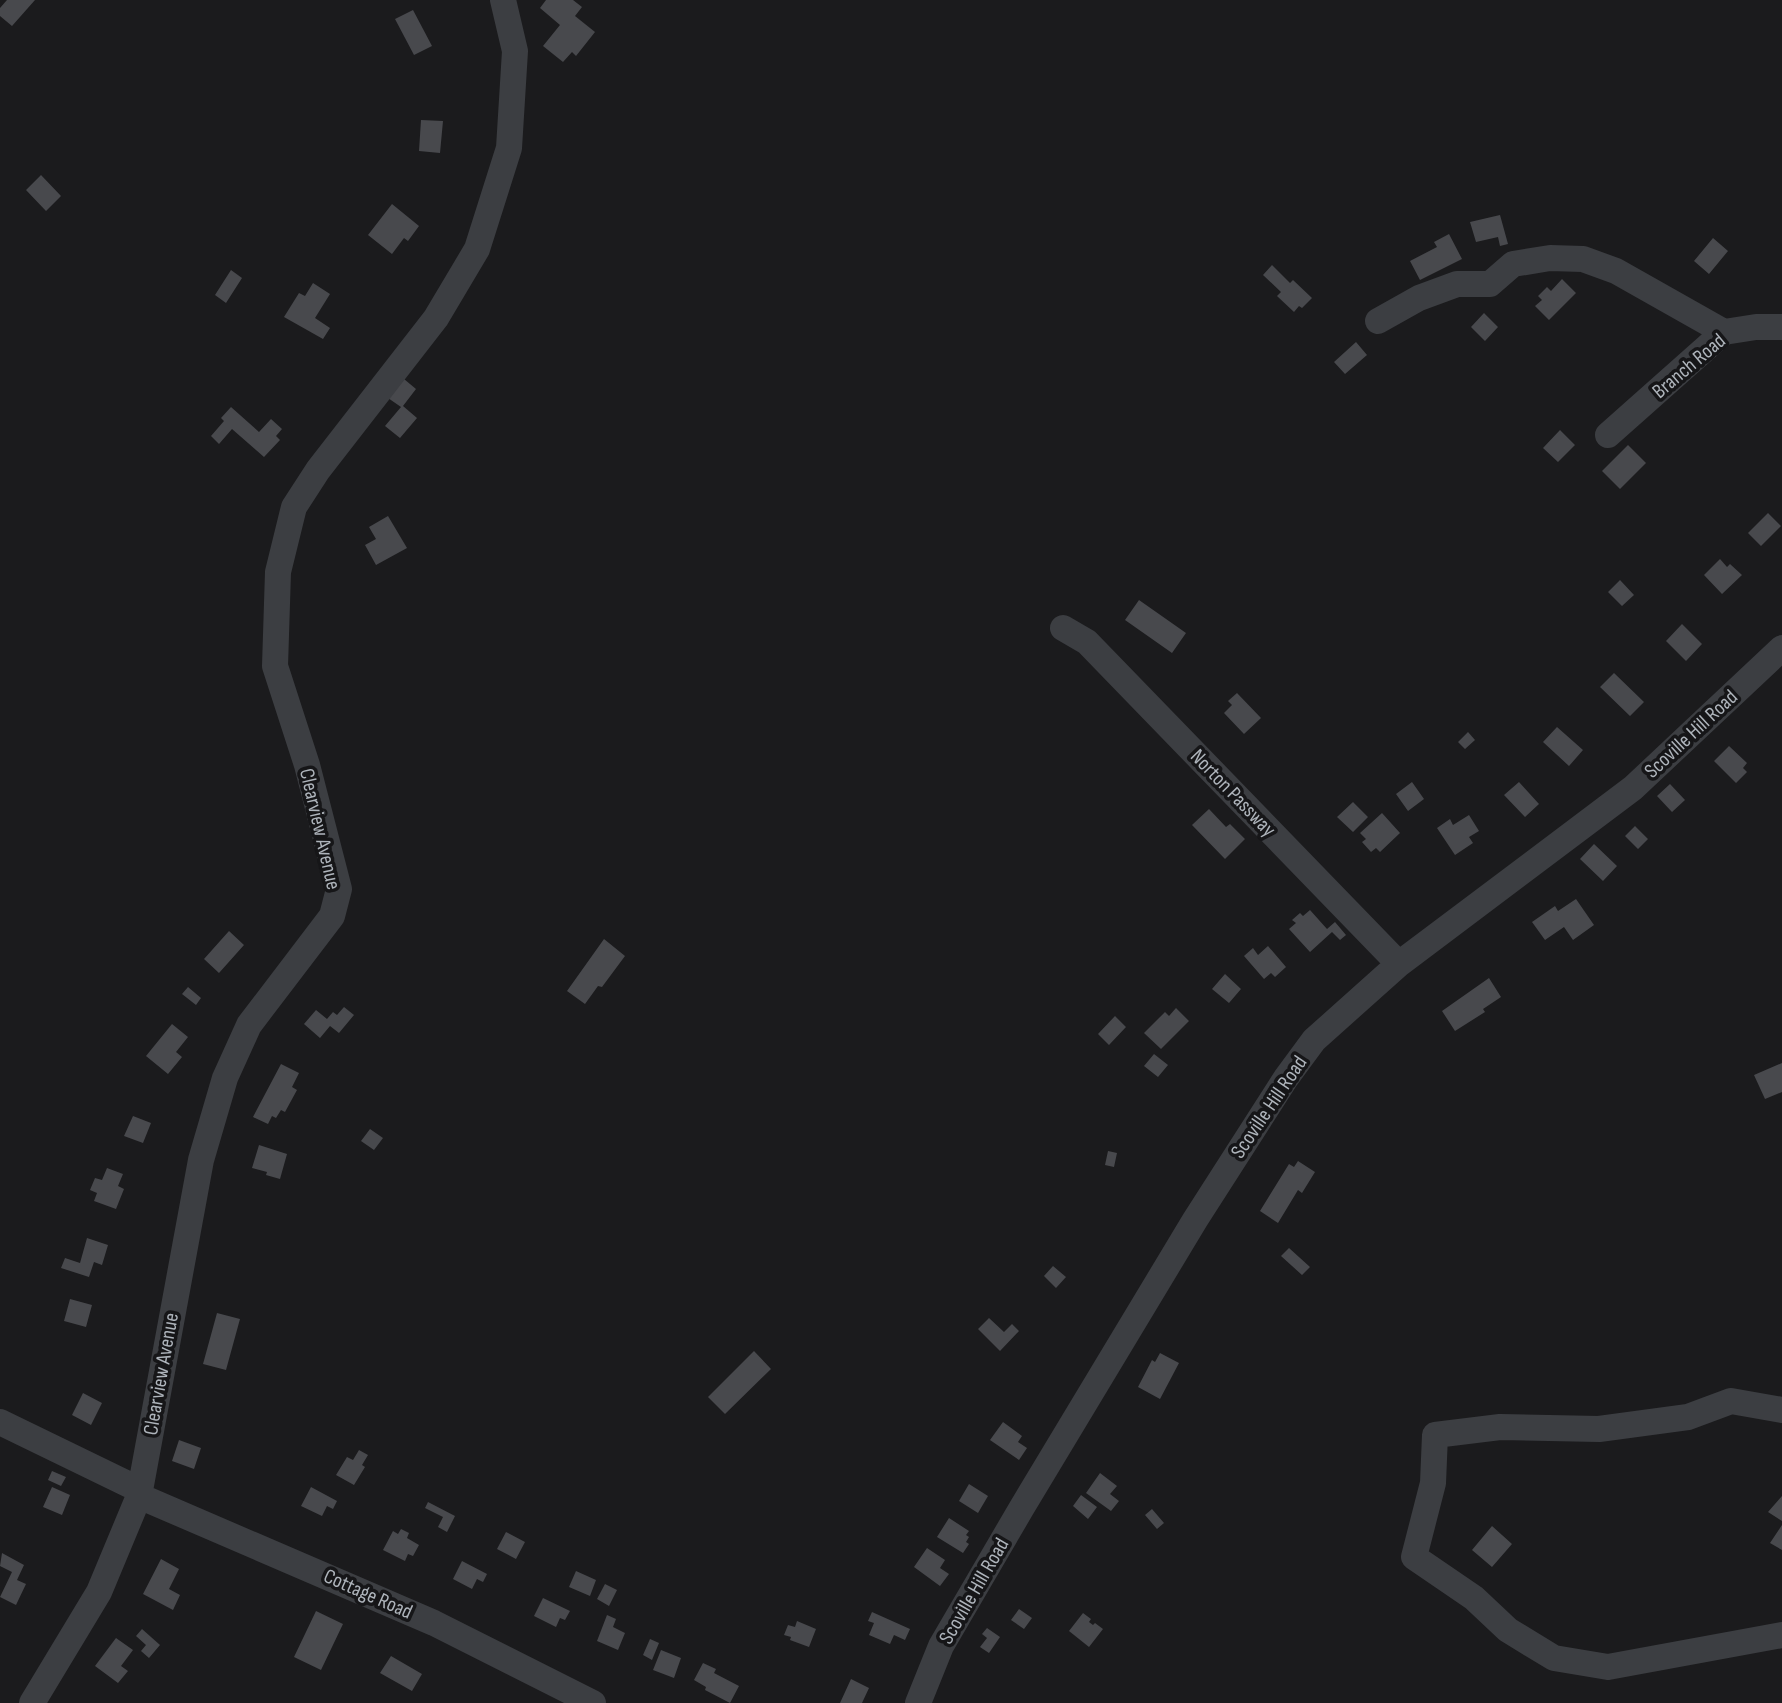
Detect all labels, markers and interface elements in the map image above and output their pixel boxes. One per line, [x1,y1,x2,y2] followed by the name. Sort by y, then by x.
[1647,328,1731,404] street label: Branch Road
[1639,685,1743,783] street label: Scoville Hill Road
[1185,744,1281,842] street label: Norton Passway
[294,766,346,892] street label: Clearview Avenue
[1226,1051,1312,1163] street label: Scoville Hill Road
[138,1311,184,1437] street label: Clearview Avenue
[934,1534,1014,1648] street label: Scoville Hill Road
[320,1563,416,1625] street label: Cottage Road

